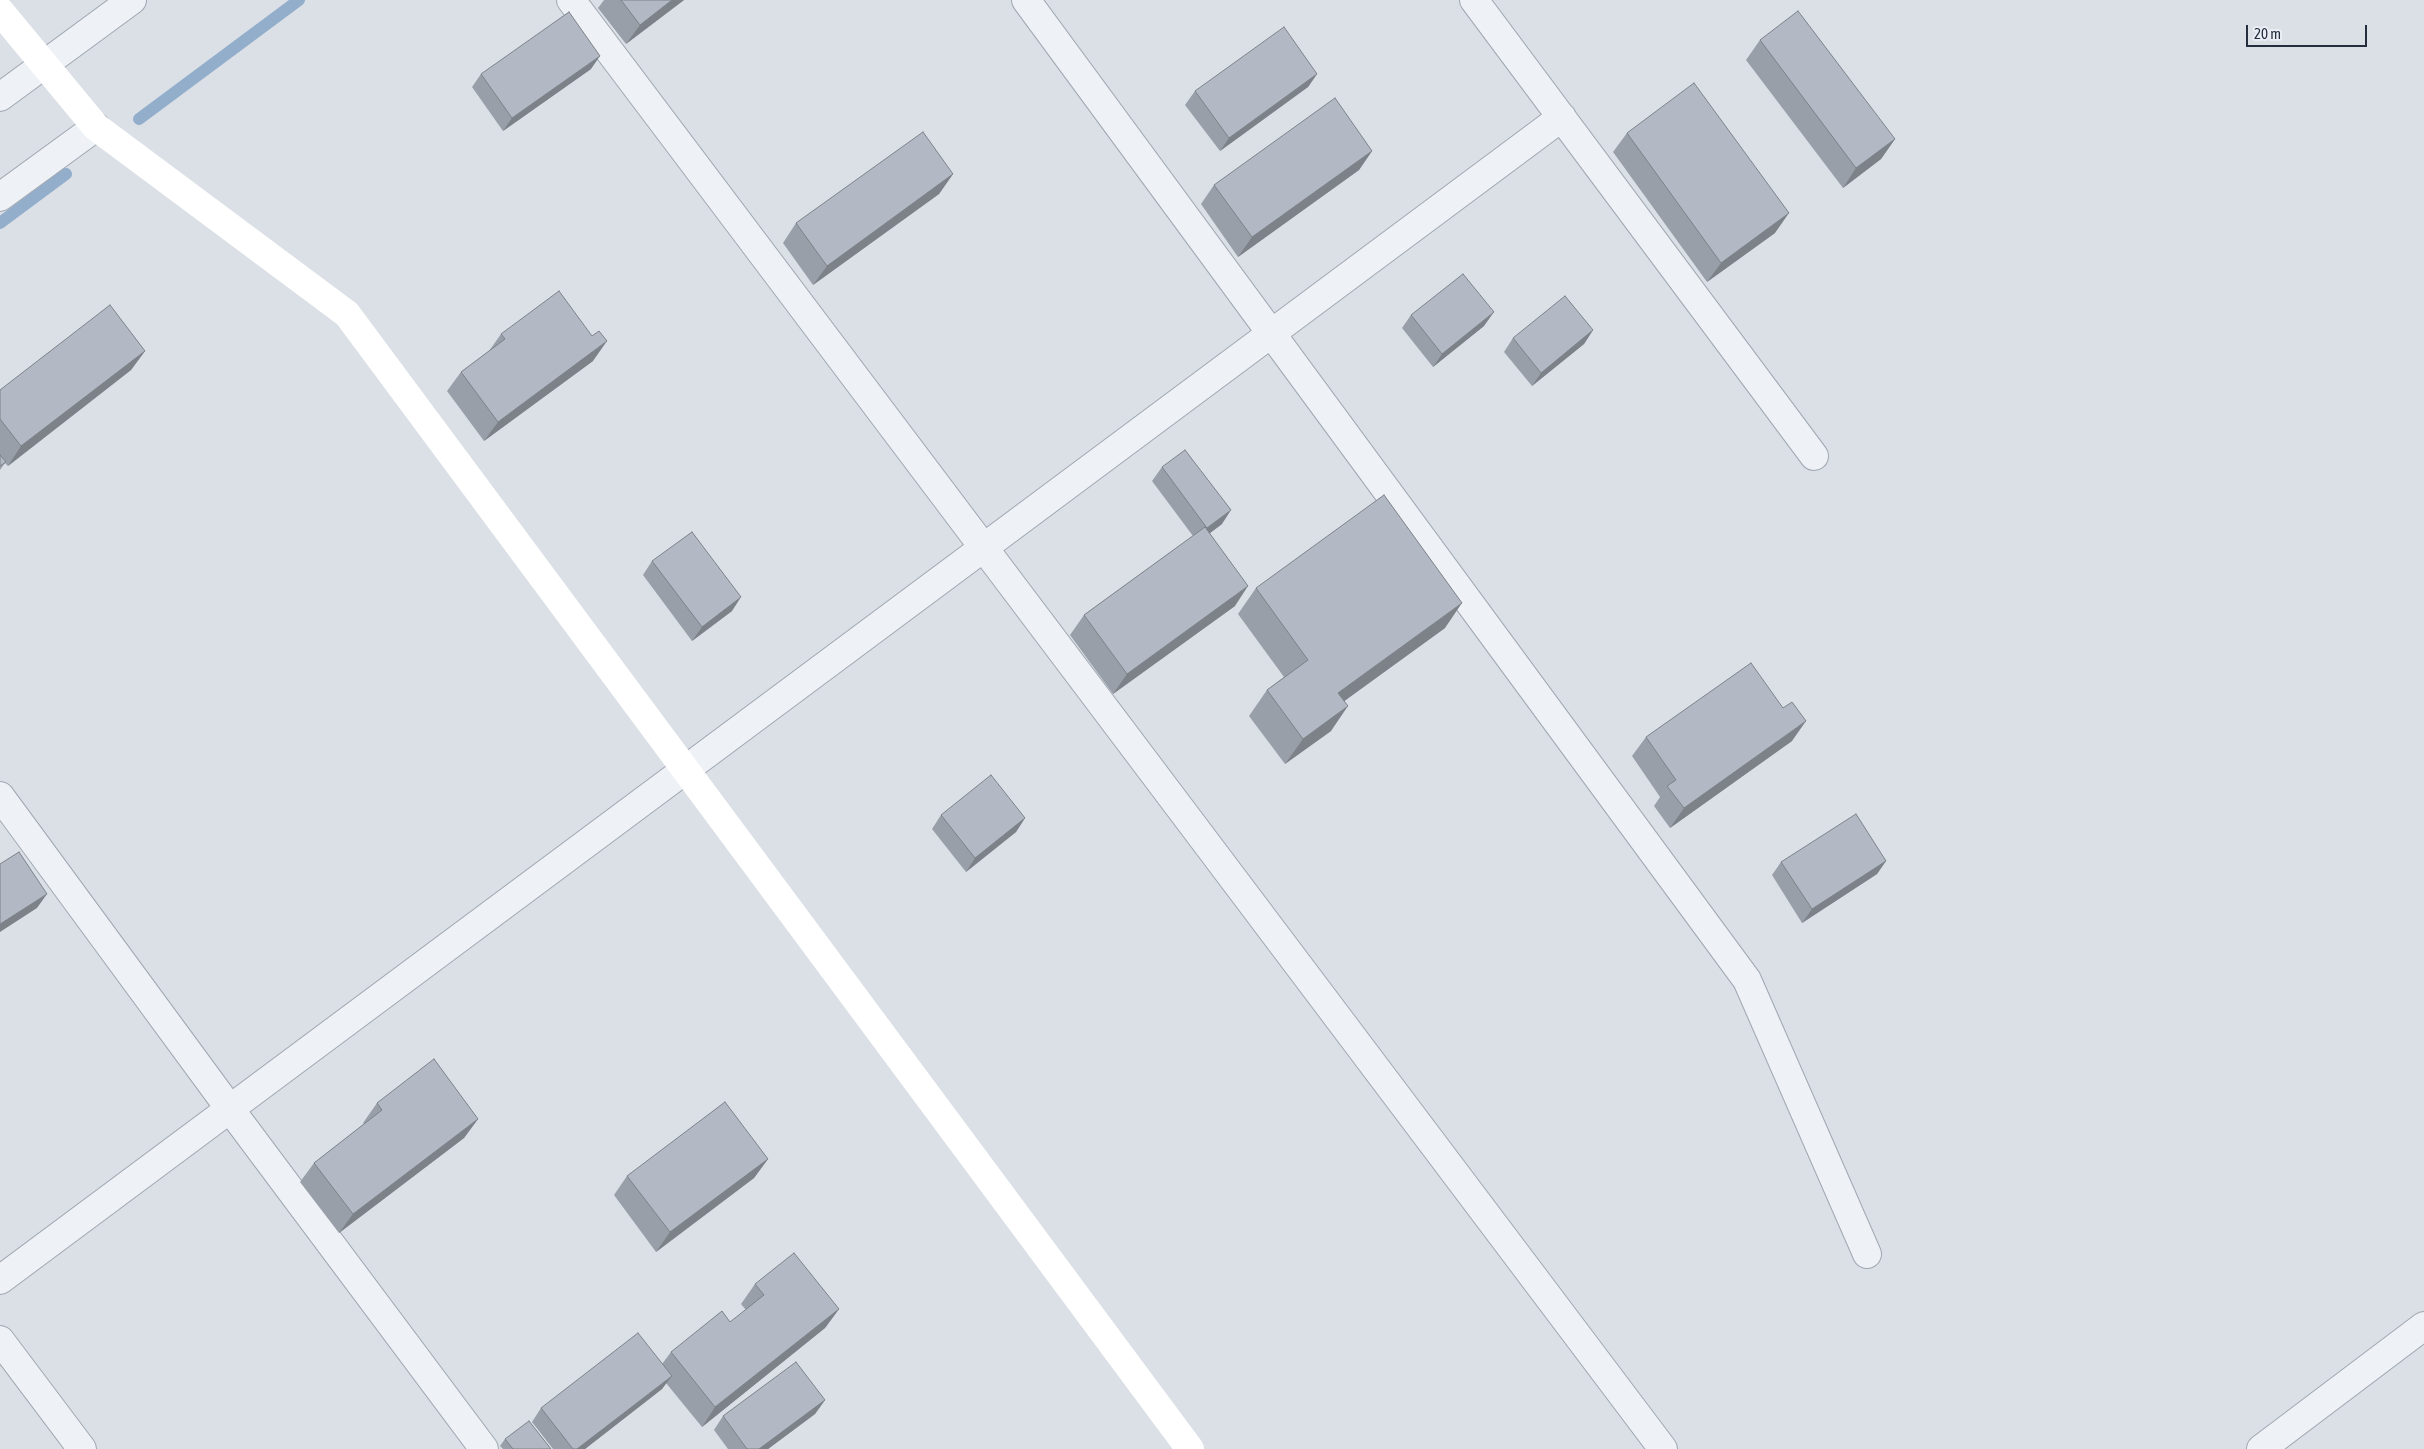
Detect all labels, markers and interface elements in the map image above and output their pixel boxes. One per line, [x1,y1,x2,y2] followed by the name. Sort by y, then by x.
[2249,15,2370,47] scale bar
[2254,25,2281,42] text: 20 m

